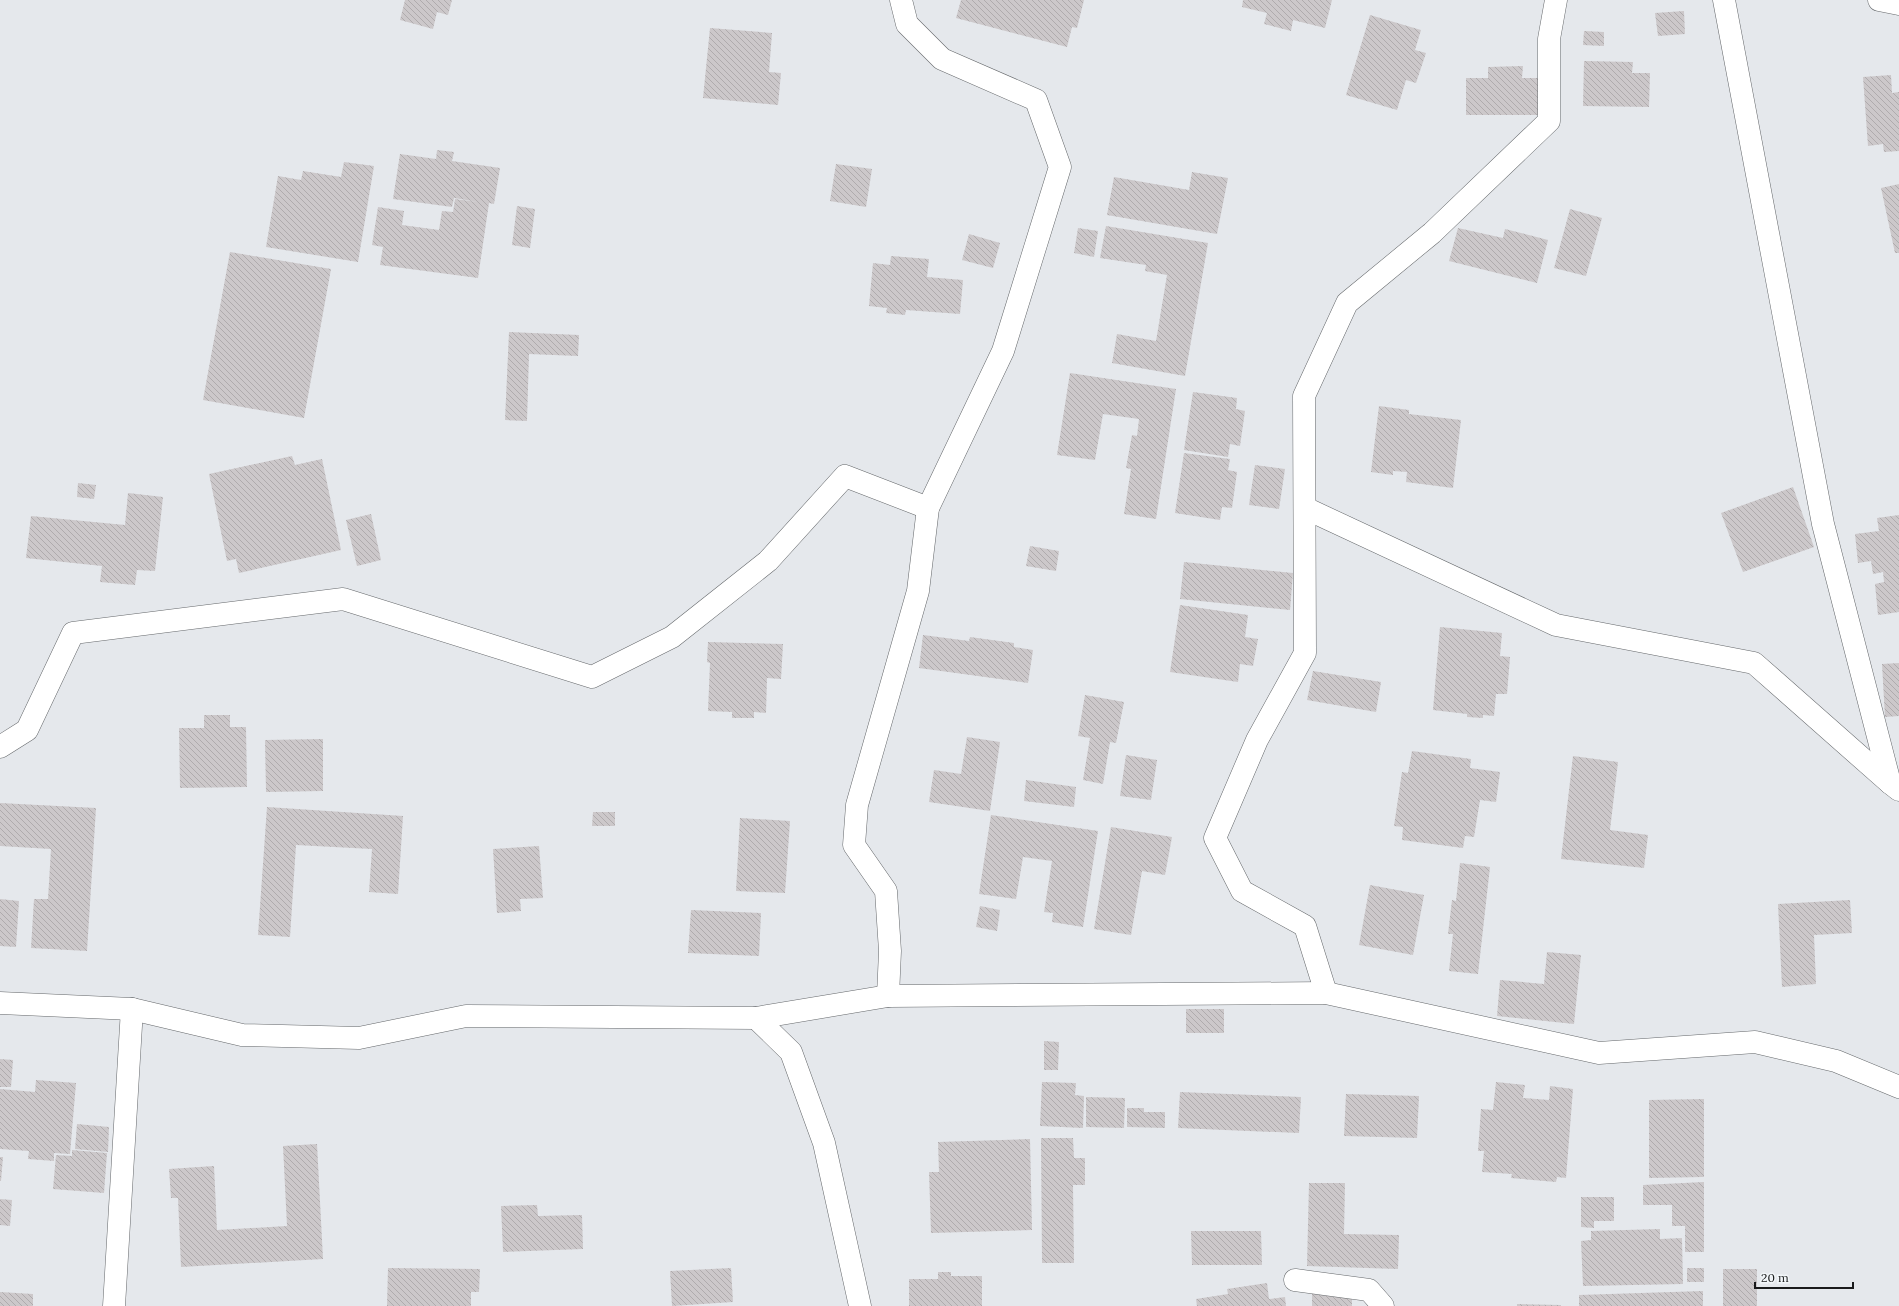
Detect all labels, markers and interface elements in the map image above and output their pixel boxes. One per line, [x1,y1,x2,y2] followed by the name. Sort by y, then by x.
[1755,1264,1853,1290] scale bar
[1761,1270,1789,1285] text: 20 m

